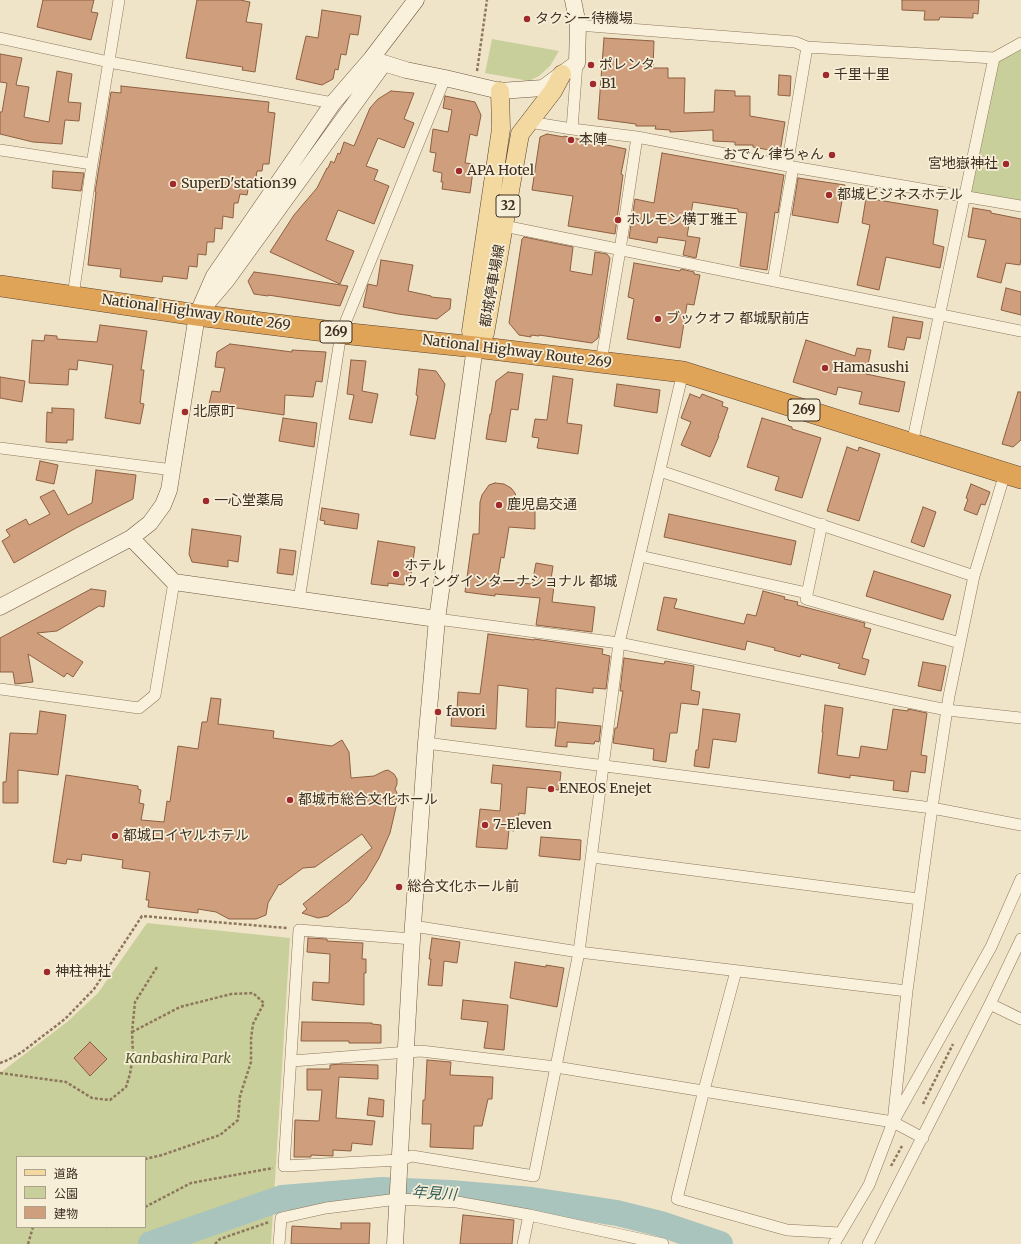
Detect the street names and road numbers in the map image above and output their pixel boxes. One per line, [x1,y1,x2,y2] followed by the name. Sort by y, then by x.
[496,195,520,217] road number: 32
[477,243,509,329] street label: 都城停車場線
[100,291,292,335] street label: National Highway Route 269
[320,321,352,343] road number: 269
[421,332,613,372] street label: National Highway Route 269
[788,399,820,421] road number: 269

